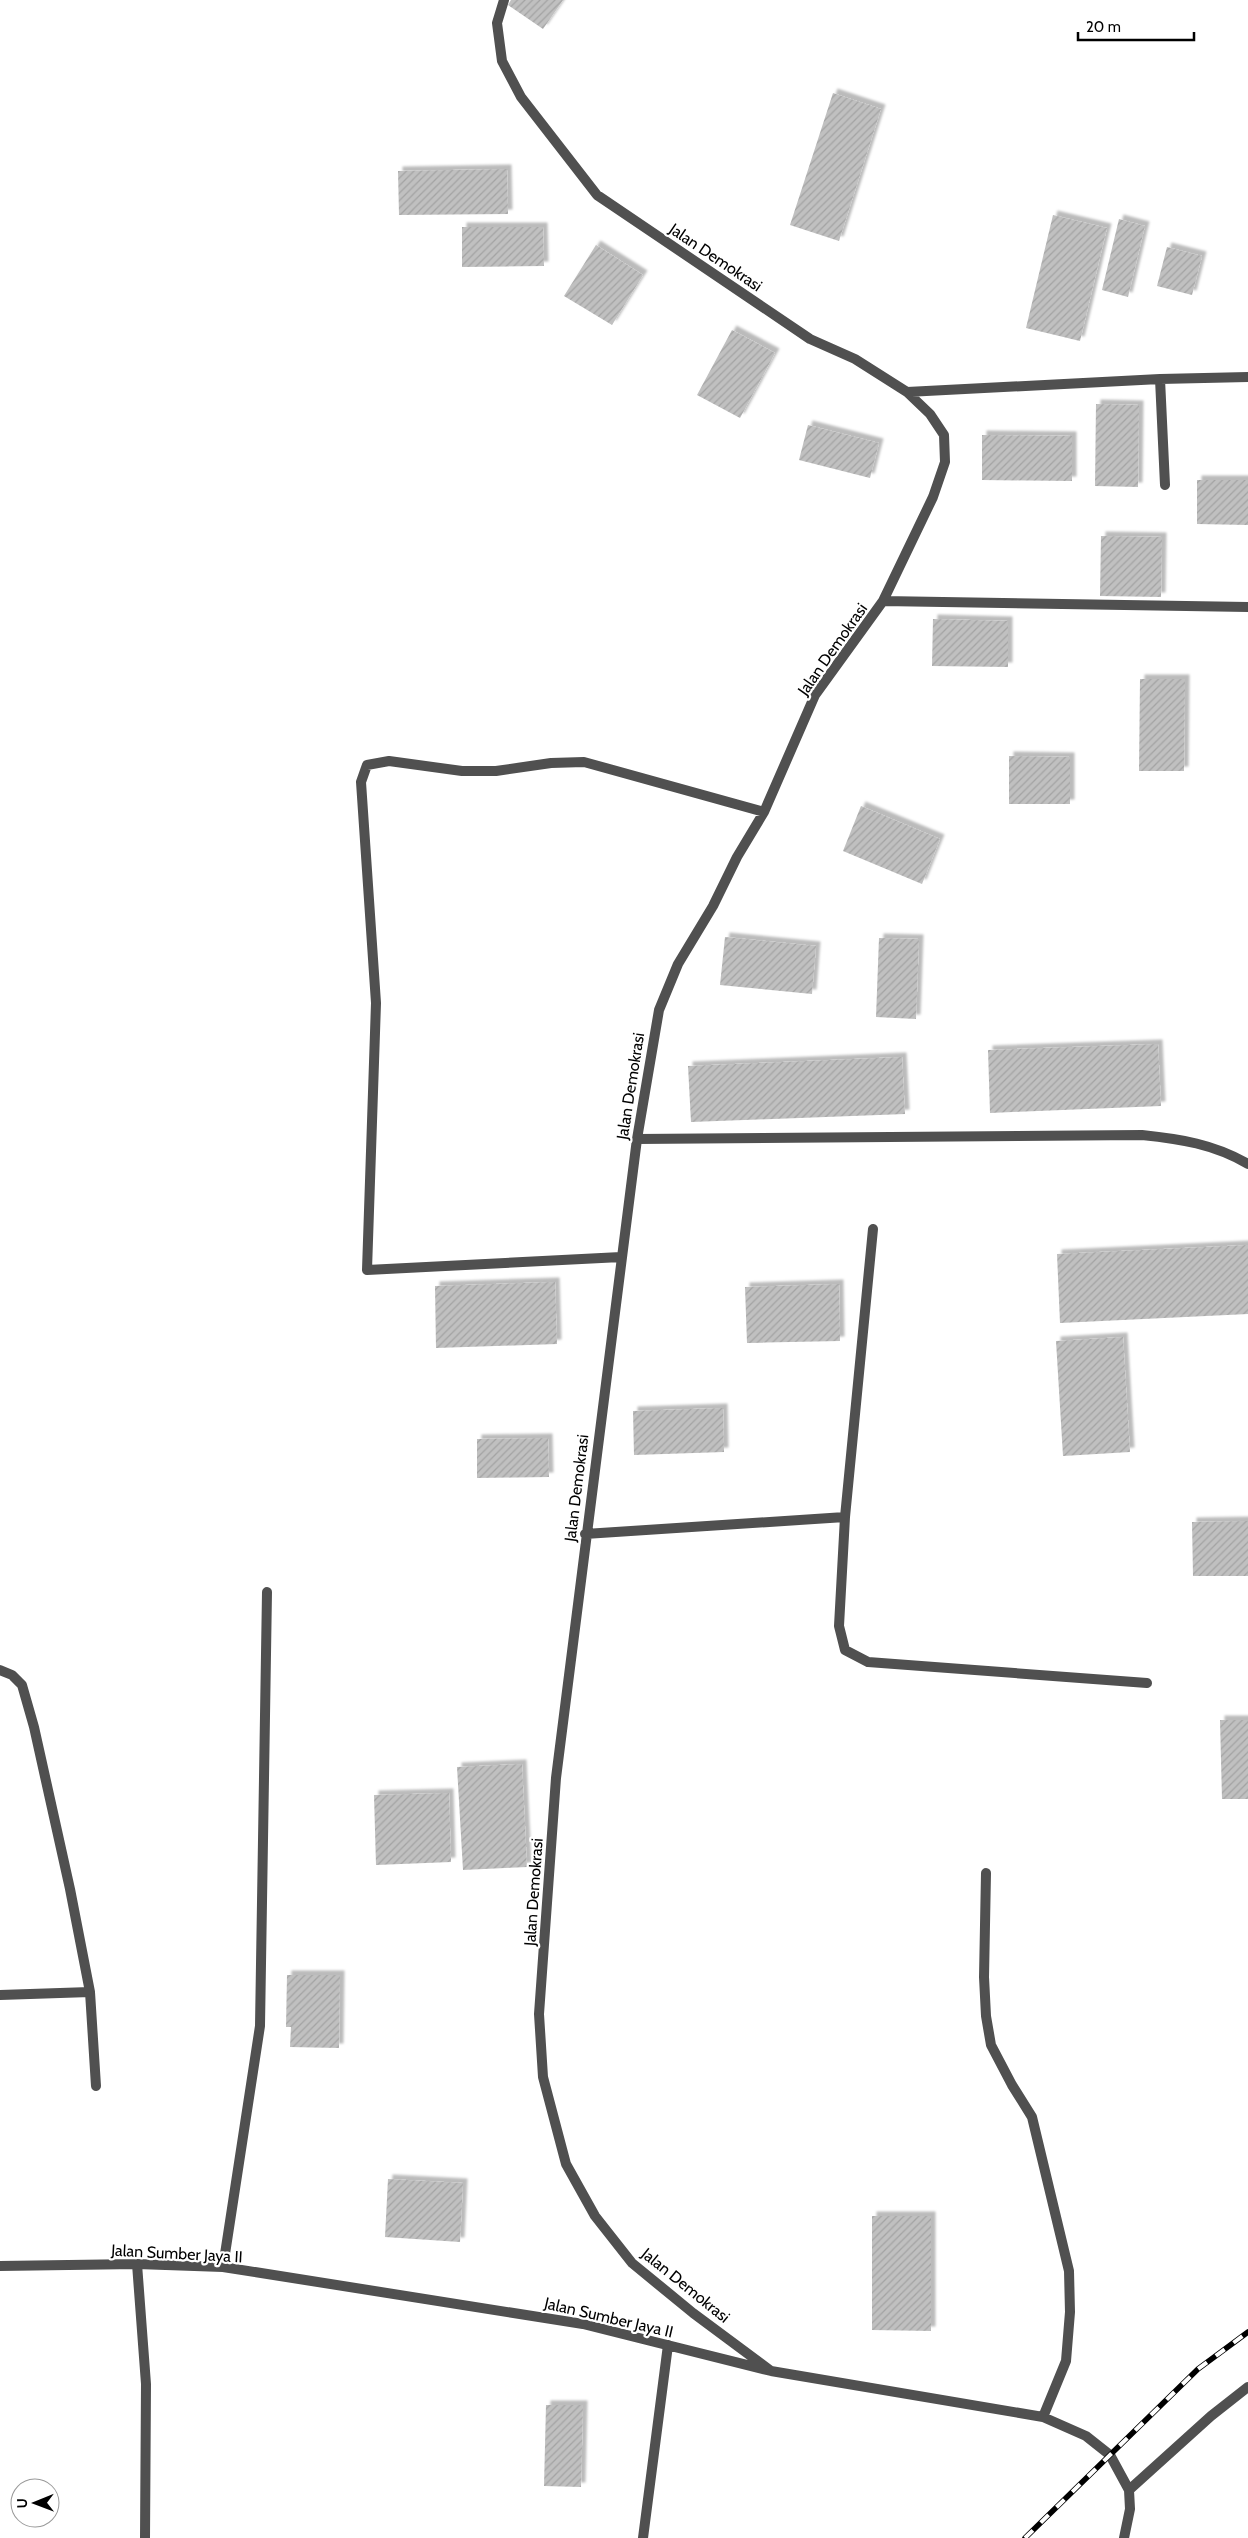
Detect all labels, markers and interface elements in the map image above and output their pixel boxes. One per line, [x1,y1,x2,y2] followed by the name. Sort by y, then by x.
[1078,10,1194,42] scale bar
[1086,18,1121,36] text: 20 m
[665,219,766,295] street label: Jalan Demokrasi
[793,600,871,700] street label: Jalan Demokrasi
[613,1031,648,1142] street label: Jalan Demokrasi
[560,1433,593,1544] street label: Jalan Demokrasi
[520,1838,547,1948] street label: Jalan Demokrasi
[110,2241,243,2266] street label: Jalan Sumber Jaya II
[637,2243,734,2327] street label: Jalan Demokrasi
[542,2293,675,2342] street label: Jalan Sumber Jaya II
[10,2478,60,2528] north arrow
[13,2498,31,2508] text: U

